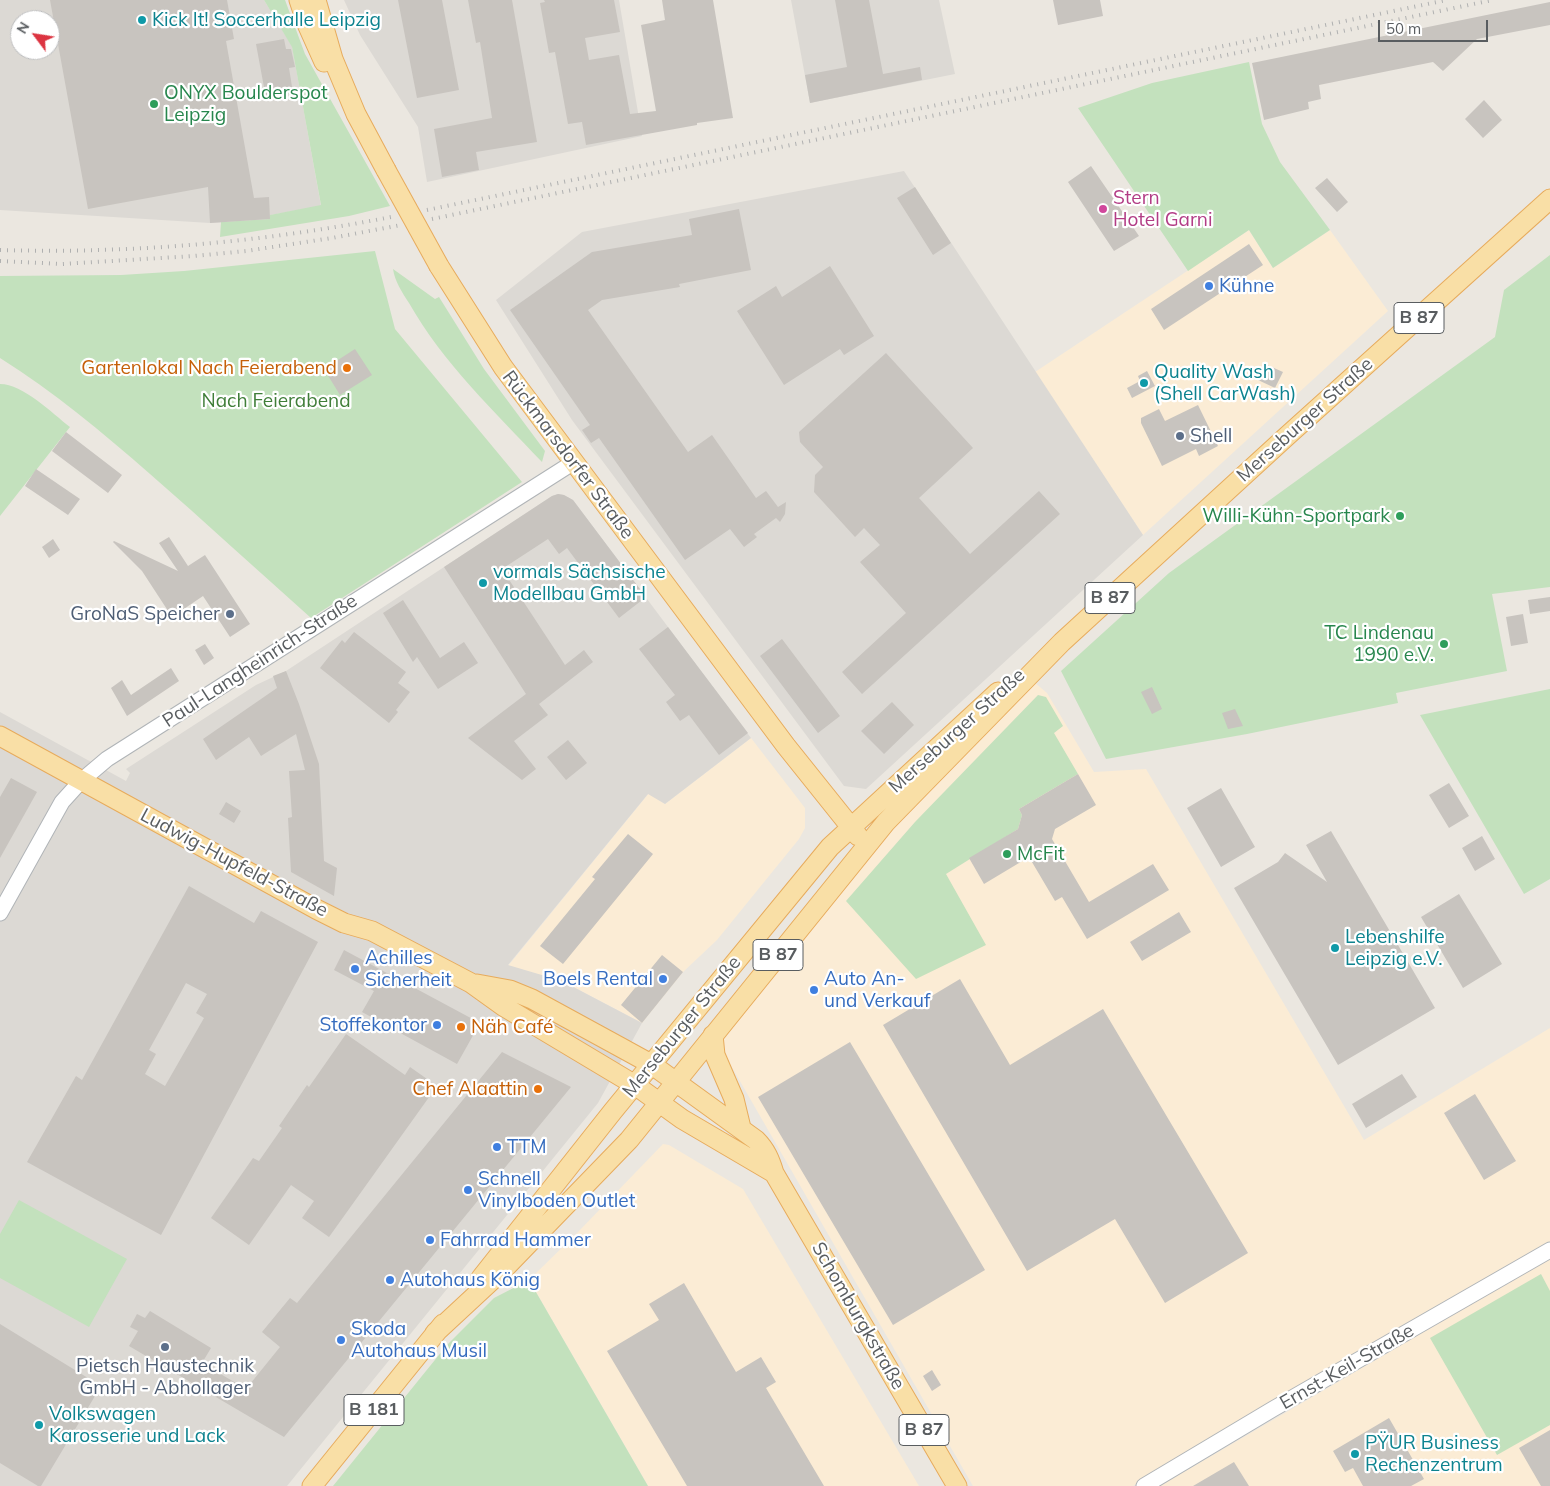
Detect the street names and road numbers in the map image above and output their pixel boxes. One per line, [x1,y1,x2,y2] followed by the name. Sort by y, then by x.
[1394,302,1444,334] road number: B 87
[1232,353,1378,487] street label: Merseburger Straße
[497,366,639,544] street label: Rückmarsdorfer Straße
[1085,582,1135,614] road number: B 87
[159,590,361,732] street label: Paul-Langheinrich-Straße
[884,664,1030,798] street label: Merseburger Straße
[136,804,332,922] street label: Ludwig-Hupfeld-Straße
[753,940,803,970] road number: B 87
[618,952,746,1102] street label: Merseburger Straße
[806,1238,910,1394] street label: Schomburgkstraße
[1276,1319,1418,1415] street label: Ernst-Keil-Straße
[344,1394,404,1426] road number: B 181
[899,1414,949,1446] road number: B 87

